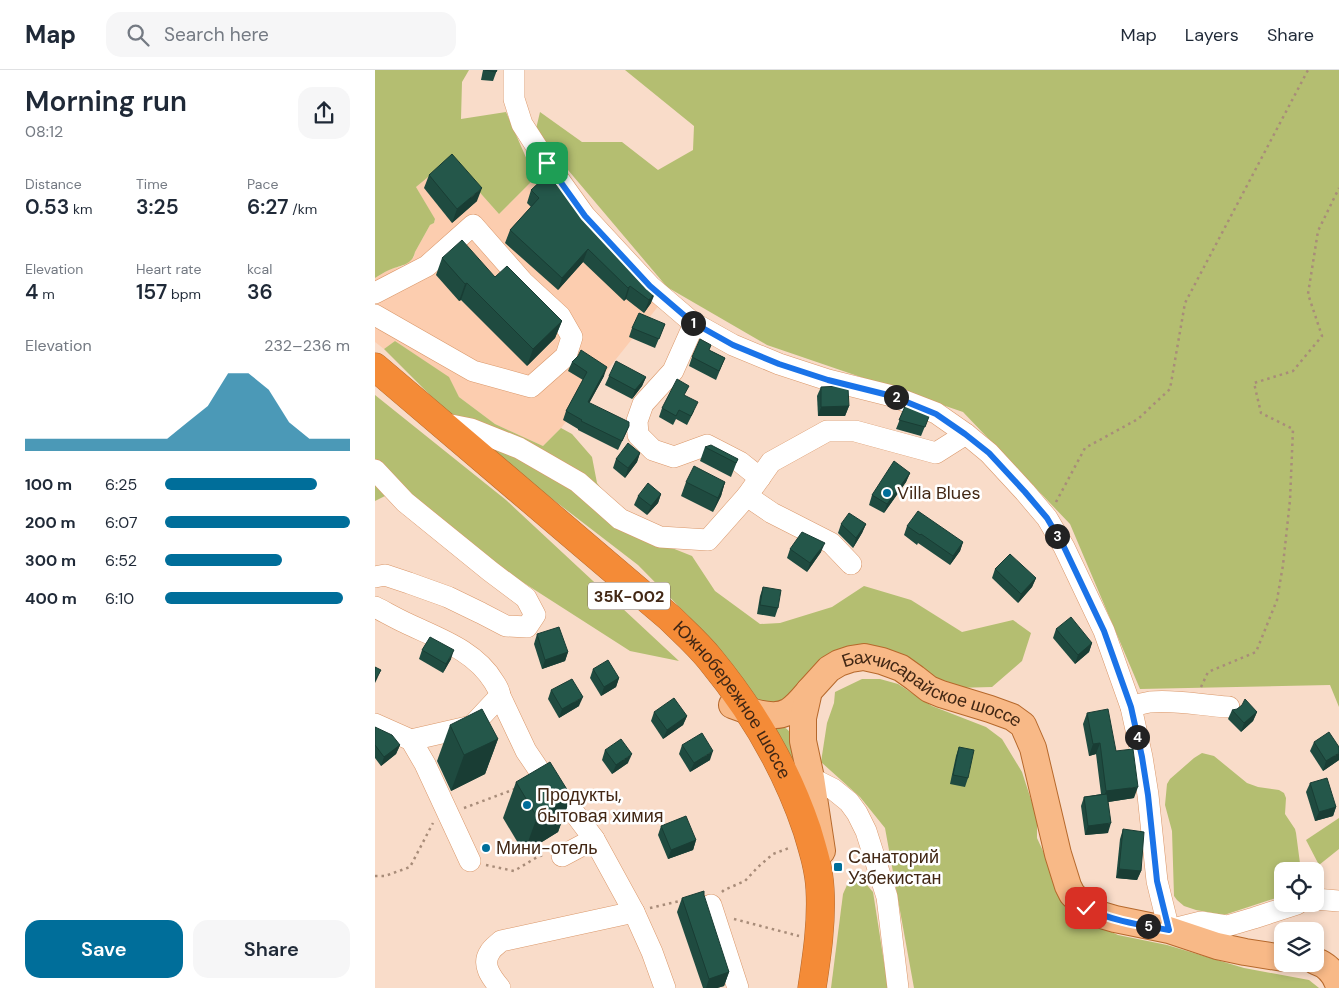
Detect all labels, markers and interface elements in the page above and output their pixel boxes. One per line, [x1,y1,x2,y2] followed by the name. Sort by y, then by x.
[106,12,456,57] search box
[25,19,76,50] text: Map
[124,21,152,49] icon: search
[164,22,269,47] text: Search here
[1121,23,1157,47] text: Map
[1185,23,1239,47] text: Layers
[1267,23,1314,47] text: Share
[25,83,187,120] text: Morning run
[298,87,350,139] button: share
[25,121,63,142] text: 08:12
[526,142,568,184] pin
[533,149,561,177] icon: arrive
[25,175,82,193] text: Distance
[136,175,168,193] text: Time
[247,175,278,193] text: Pace
[25,193,69,221] text: 0.53
[136,193,179,221] text: 3:25
[247,193,288,221] text: 6:27
[69,200,93,218] text: km
[288,200,317,218] text: /km
[25,260,83,278] text: Elevation
[136,260,201,278] text: Heart rate
[247,260,272,278] text: kcal
[25,278,38,306] text: 4
[136,278,167,306] text: 157
[247,278,273,306] text: 36
[38,285,55,303] text: m
[167,285,201,303] text: bpm
[681,310,705,336] pin: 1
[691,314,696,332] text: 1
[25,335,92,356] text: Elevation
[264,335,350,356] text: 232–236 m
[883,384,909,410] pin: 2
[892,388,901,406] text: 2
[25,474,72,495] text: 100 m
[105,474,137,495] text: 6:25
[897,481,980,505] place label: Villa Blues
[881,487,893,499] marker: Villa Blues
[25,512,76,533] text: 200 m
[105,512,138,533] text: 6:07
[1045,524,1069,548] pin: 3
[1053,527,1062,545] text: 3
[25,550,76,571] text: 300 m
[105,550,137,571] text: 6:52
[588,582,670,610] road number: 35К-002
[25,588,77,609] text: 400 m
[105,588,134,609] text: 6:10
[668,615,797,783] street label: Южнобережное шоссе
[839,645,1027,732] street label: Бахчисарайское шоссе
[1125,724,1149,750] pin: 4
[1133,728,1142,746] text: 4
[537,783,663,828] place label: Продукты, бытовая химия
[521,799,533,811] marker: Продукты, бытовая химия
[496,836,598,860] place label: Мини-отель
[480,842,492,854] marker: Мини-отель
[848,845,942,890] place label: Санаторий Узбекистан
[832,861,844,873] marker: Санаторий Узбекистан
[1274,862,1324,972] map controls
[1274,862,1324,912] button: locate
[1065,887,1107,929] pin
[1072,894,1100,922] icon: check
[1135,914,1161,938] pin: 5
[1144,917,1153,935] text: 5
[25,920,183,978] button: Save
[193,920,350,978] button: Share
[1274,922,1324,972] button: layers

